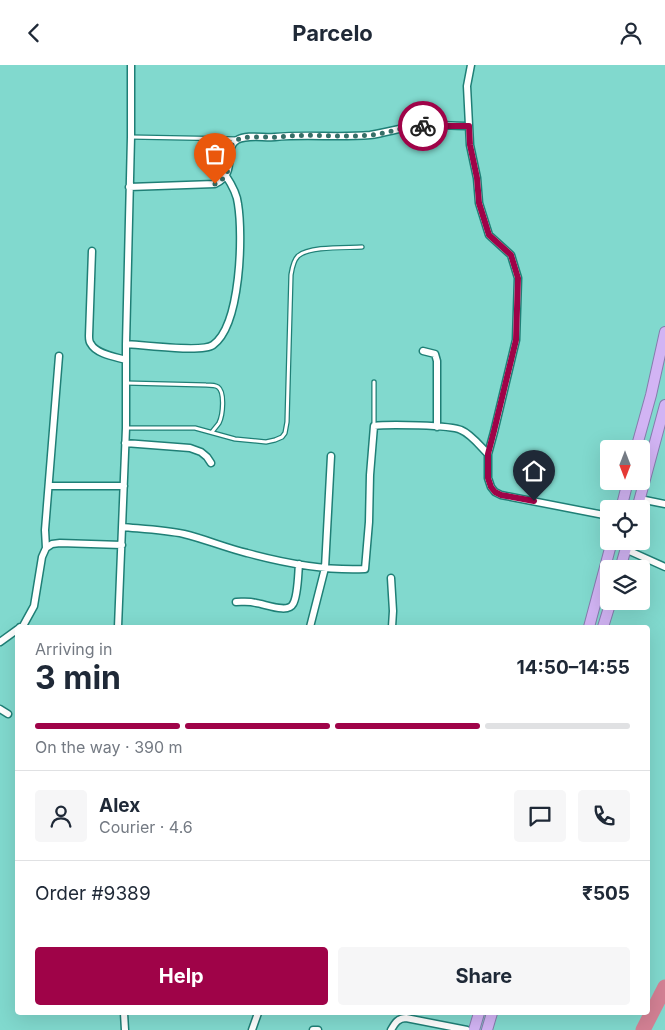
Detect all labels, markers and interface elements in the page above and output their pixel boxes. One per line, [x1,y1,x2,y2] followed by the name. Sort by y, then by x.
[20,19,48,47] icon: back
[617,19,645,47] icon: person
[292,20,373,46] text: Parcelo
[398,101,448,151] courier
[409,112,437,140] icon: bike
[194,133,236,184] pin
[201,140,229,168] icon: bag
[600,440,650,490] north arrow
[600,440,650,610] map controls
[513,450,555,501] pin
[520,457,548,485] icon: home
[600,500,650,550] button: locate
[600,560,650,610] button: layers
[35,639,112,659] text: Arriving in
[516,656,630,679] text: 14:50–14:55
[35,658,121,697] text: 3 min
[35,737,183,757] text: On the way · 390 m
[35,790,87,842] button: person
[514,790,566,842] button: chat
[578,790,630,842] button: phone
[99,794,140,817] text: Alex
[99,817,193,837] text: Courier · 4.6
[35,882,151,905] text: Order #9389
[582,882,630,905] text: ₹505
[35,947,328,1005] button: Help
[338,947,630,1005] button: Share

